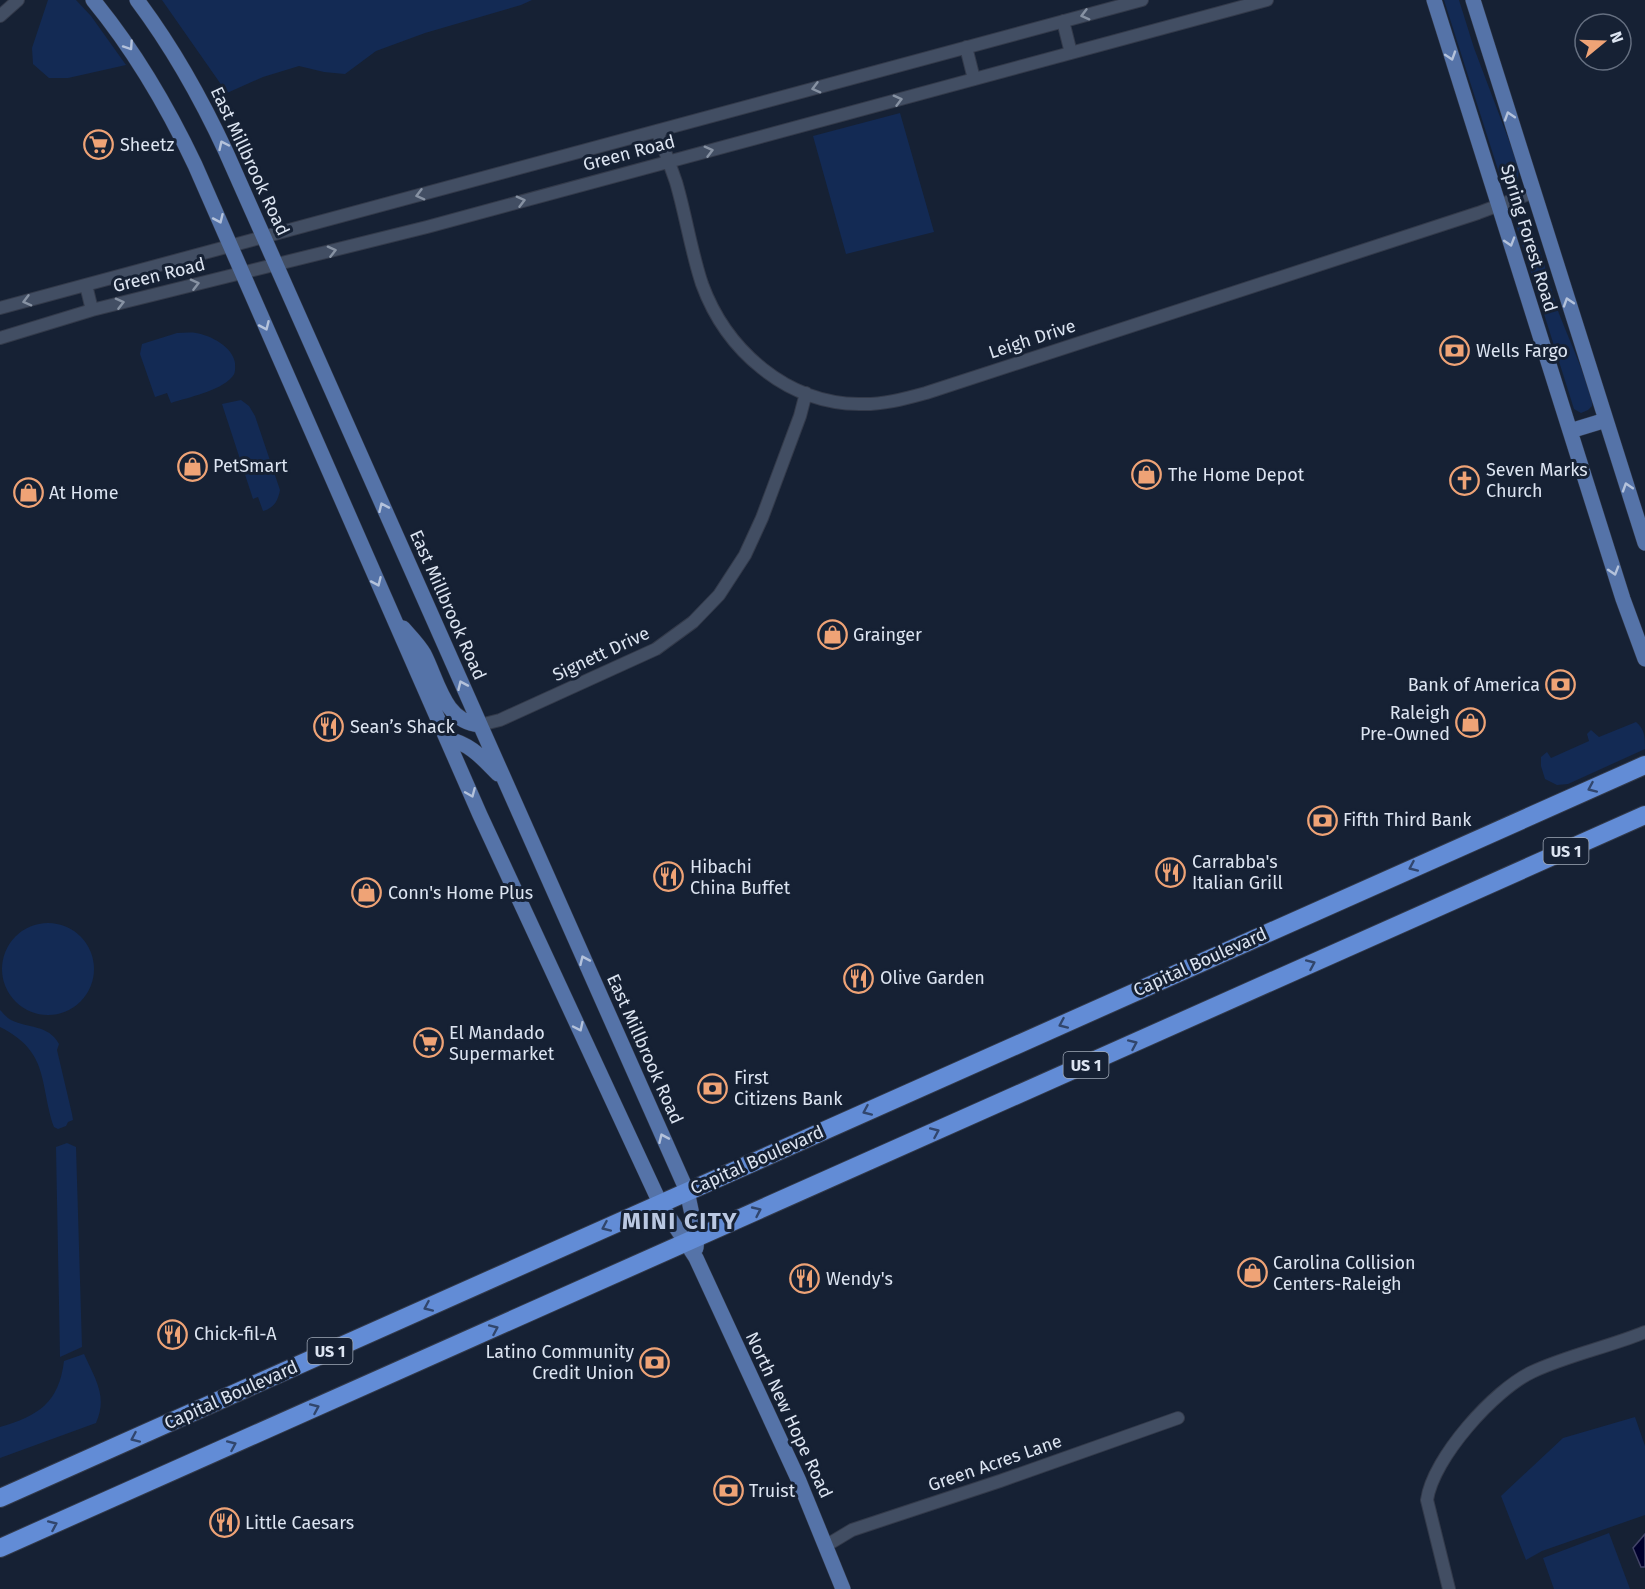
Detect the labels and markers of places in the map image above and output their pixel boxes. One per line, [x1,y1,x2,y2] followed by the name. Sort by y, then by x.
[83,129,115,161] supermarket icon: Sheetz
[120,134,174,156] place label: Sheetz
[1439,335,1471,367] bank icon: Wells Fargo
[1476,340,1568,362] place label: Wells Fargo
[176,450,208,482] shop icon: PetSmart
[213,455,288,477] place label: PetSmart
[1131,459,1163,491] shop icon: The Home Depot
[1486,459,1588,502] place label: Seven Marks Church
[1168,464,1305,486] place label: The Home Depot
[1449,464,1481,496] church icon: Seven Marks Church
[12,477,44,509] shop icon: At Home
[49,482,119,504] place label: At Home
[816,619,848,651] shop icon: Grainger
[853,624,922,646] place label: Grainger
[1545,669,1577,701] bank icon: Bank of America
[1408,674,1540,696] place label: Bank of America
[1360,702,1450,745] place label: Raleigh Pre-Owned
[1455,707,1487,739] shop icon: Raleigh Pre-Owned
[313,711,345,743] restaurant icon: Sean’s Shack
[350,716,455,738] place label: Sean’s Shack
[1306,804,1338,836] bank icon: Fifth Third Bank
[1343,809,1472,831] place label: Fifth Third Bank
[1192,851,1283,894] place label: Carrabba's Italian Grill
[690,856,791,899] place label: Hibachi China Buffet
[1155,856,1187,888] restaurant icon: Carrabba's Italian Grill
[653,861,685,893] restaurant icon: Hibachi China Buffet
[351,877,383,909] shop icon: Conn's Home Plus
[388,882,533,904] place label: Conn's Home Plus
[843,962,875,994] restaurant icon: Olive Garden
[880,967,985,989] place label: Olive Garden
[449,1022,555,1065] place label: El Mandado Supermarket
[412,1027,444,1059] supermarket icon: El Mandado Supermarket
[734,1067,843,1110] place label: First Citizens Bank
[697,1072,729,1104] bank icon: First Citizens Bank
[1273,1252,1415,1295] place label: Carolina Collision Centers-Raleigh
[1236,1257,1268,1289] shop icon: Carolina Collision Centers-Raleigh
[789,1263,821,1295] restaurant icon: Wendy's
[826,1268,893,1290] place label: Wendy's
[157,1318,189,1350] restaurant icon: Chick-fil-A
[194,1323,277,1345] place label: Chick-fil-A
[486,1341,634,1384] place label: Latino Community Credit Union
[639,1346,671,1378] bank icon: Latino Community Credit Union
[712,1475,744,1507] bank icon: Truist
[749,1480,796,1502] place label: Truist
[208,1507,240,1539] restaurant icon: Little Caesars
[245,1512,354,1534] place label: Little Caesars

